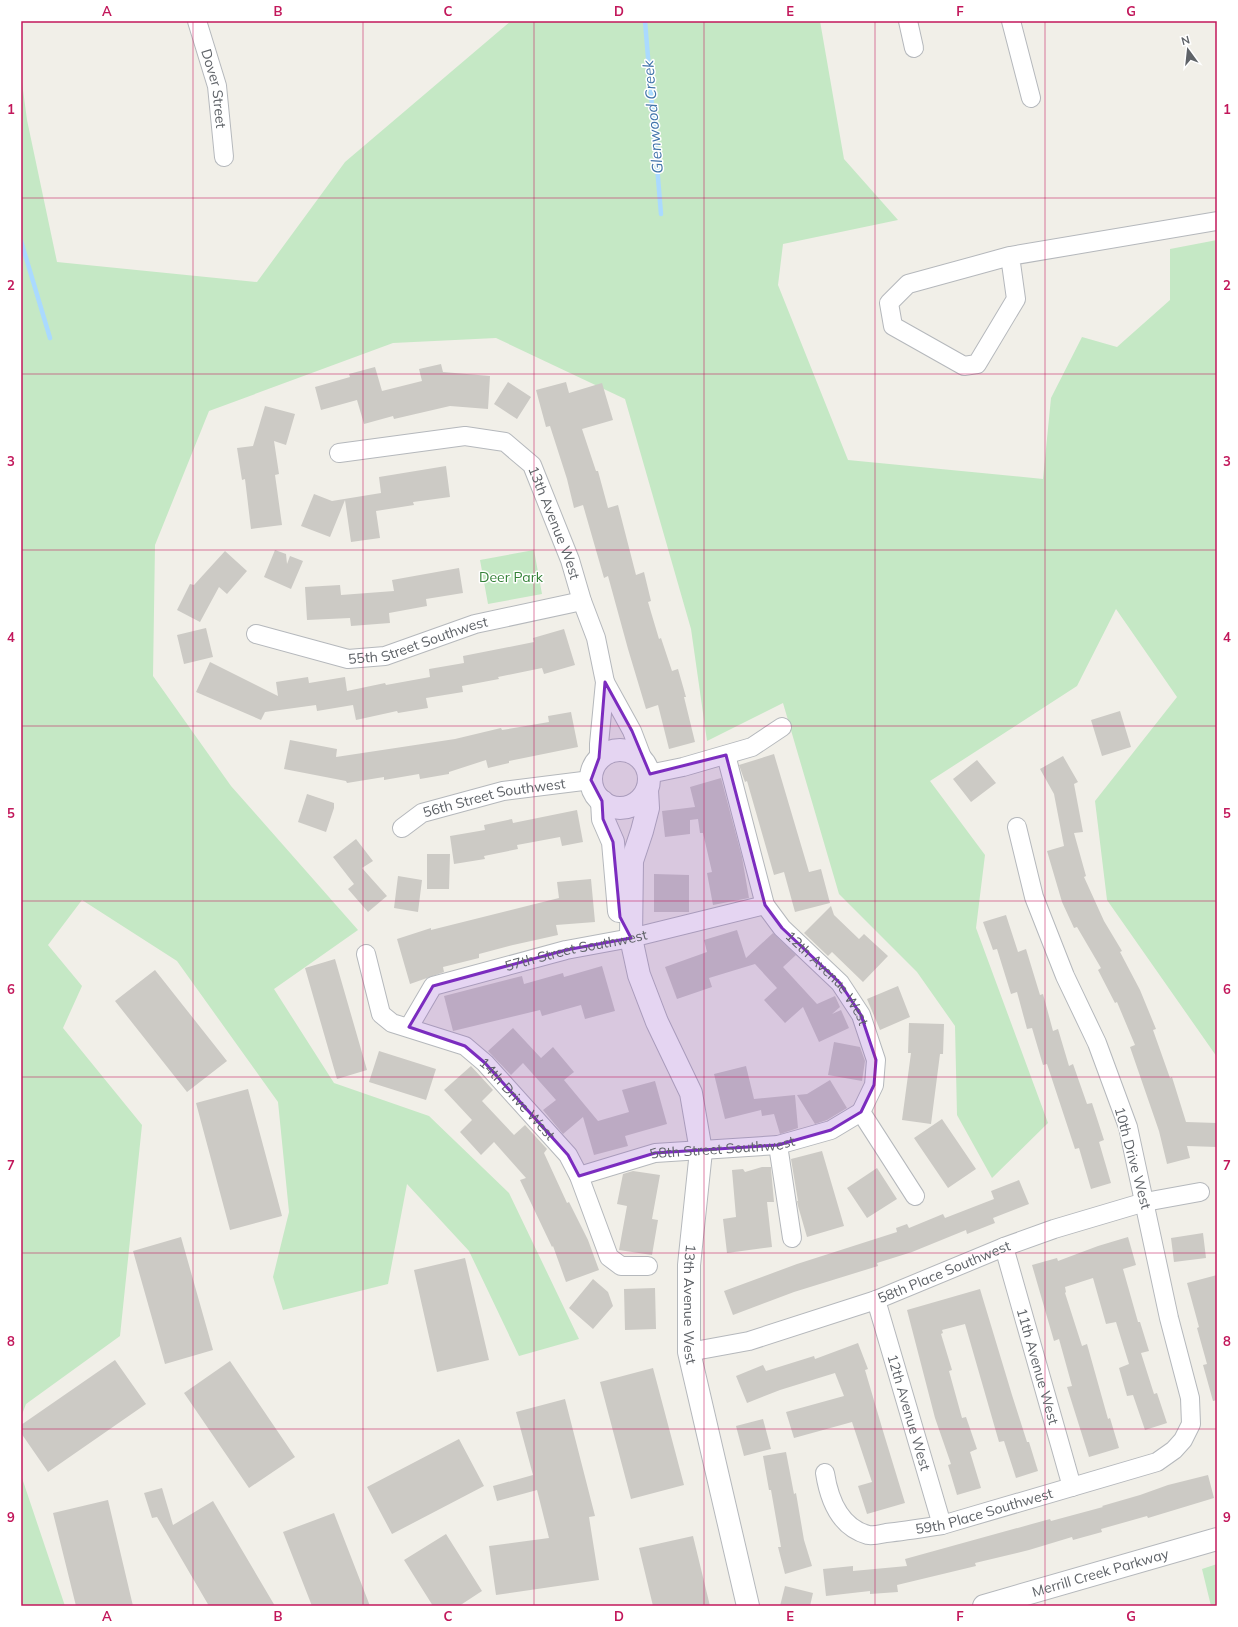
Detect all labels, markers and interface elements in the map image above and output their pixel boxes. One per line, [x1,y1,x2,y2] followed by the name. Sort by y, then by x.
[102,3,112,19] text: A
[274,3,283,19] text: B
[444,3,453,19] text: C
[614,3,624,19] text: D
[786,3,794,19] text: E
[956,3,964,19] text: F
[1126,3,1136,19] text: G
[1168,30,1208,70] north arrow
[1180,33,1191,48] text: N
[197,47,230,129] street label: Dover Street
[638,58,667,175] water label: Glenwood Creek
[7,101,15,117] text: 1
[1223,101,1231,117] text: 1
[7,277,15,293] text: 2
[1223,277,1231,293] text: 2
[7,453,15,469] text: 3
[1223,453,1231,469] text: 3
[524,463,584,582] street label: 13th Avenue West
[479,568,544,586] park label: Deer Park
[347,613,489,668] street label: 55th Street Southwest
[7,629,15,645] text: 4
[1223,629,1231,645] text: 4
[421,774,566,821] street label: 56th Street Southwest
[7,805,15,821] text: 5
[1223,805,1231,821] text: 5
[503,925,649,975] street label: 57th Street Southwest
[782,927,873,1028] street label: 12th Avenue West
[7,981,15,997] text: 6
[1223,981,1231,997] text: 6
[476,1053,559,1144] street label: 14th Drive West
[1111,1105,1155,1211] street label: 10th Drive West
[648,1132,797,1163] street label: 58th Street Southwest
[7,1157,15,1173] text: 7
[1223,1157,1231,1173] text: 7
[875,1236,1013,1307] street label: 58th Place Southwest
[680,1243,701,1366] street label: 13th Avenue West
[1013,1306,1063,1427] street label: 11th Avenue West
[7,1333,15,1349] text: 8
[1223,1333,1231,1349] text: 8
[883,1352,935,1473] street label: 12th Avenue West
[914,1484,1055,1538] street label: 59th Place Southwest
[7,1509,15,1525] text: 9
[1223,1509,1231,1525] text: 9
[1030,1544,1171,1601] street label: Merrill Creek Parkway
[102,1608,112,1624] text: A
[274,1608,283,1624] text: B
[444,1608,453,1624] text: C
[614,1608,624,1624] text: D
[786,1608,794,1624] text: E
[956,1608,964,1624] text: F
[1126,1608,1136,1624] text: G

